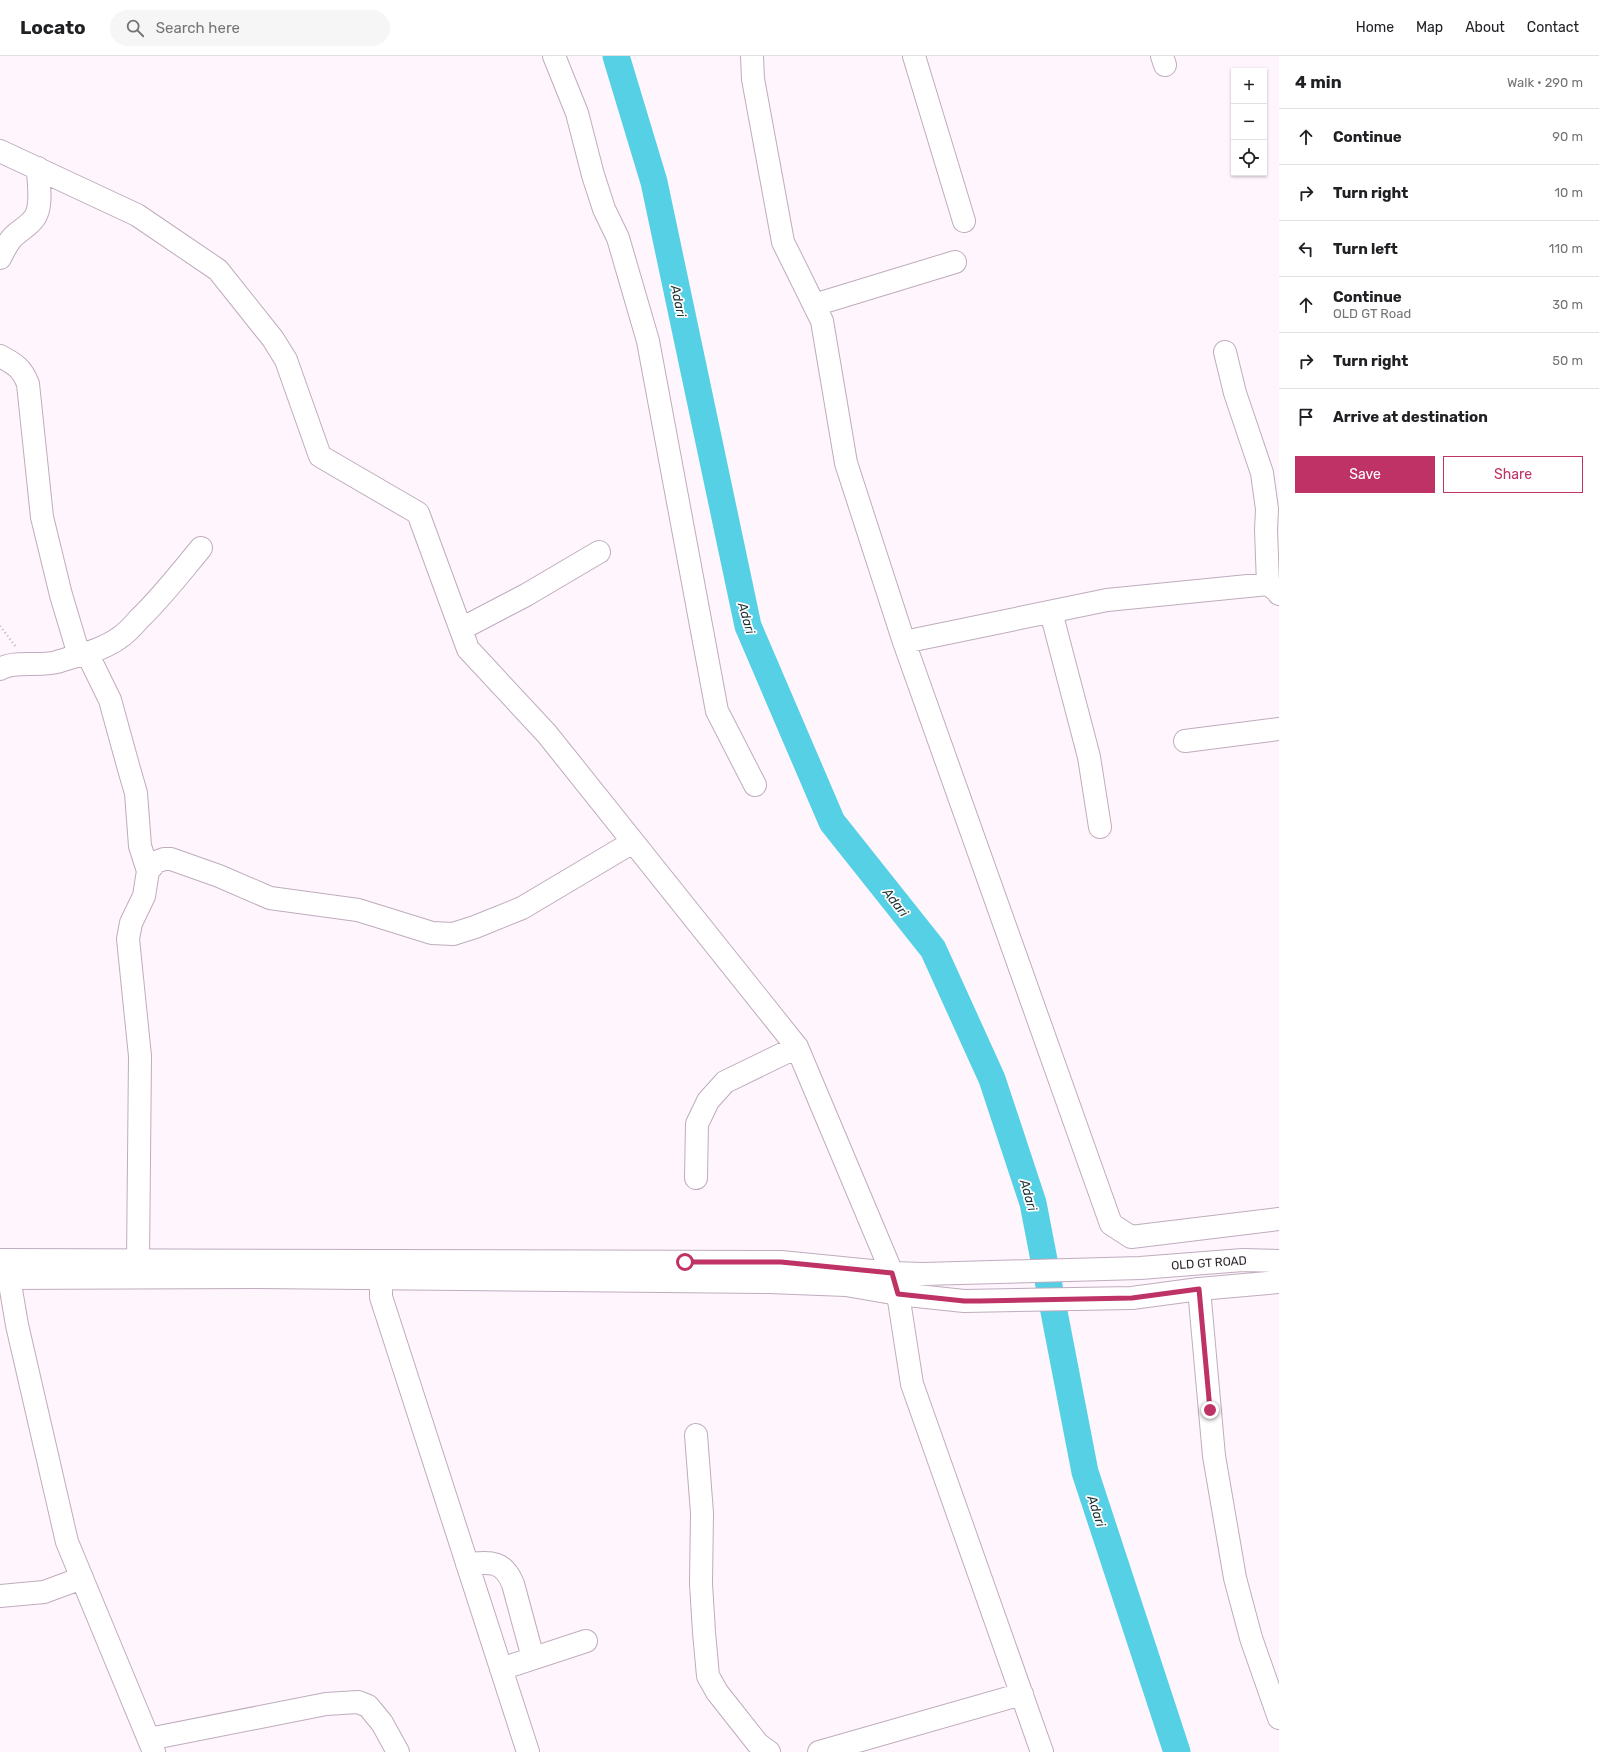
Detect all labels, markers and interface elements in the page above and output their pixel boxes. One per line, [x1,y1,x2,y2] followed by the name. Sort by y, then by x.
[110,10,390,46] search box
[20,16,86,39] text: Locato
[124,17,146,39] icon: search
[156,19,240,37] text: Search here
[1356,19,1394,36] text: Home
[1416,19,1443,36] text: Map
[1465,19,1505,36] text: About
[1527,19,1579,36] text: Contact
[1231,68,1267,176] map controls
[1231,68,1267,104] button: +
[1295,72,1342,92] text: 4 min
[1507,75,1583,90] text: Walk · 290 m
[1231,104,1267,140] button: −
[1295,126,1317,148] icon: ahead
[1333,128,1402,146] text: Continue
[1552,129,1583,144] text: 90 m
[1231,140,1267,176] button: locate
[1295,182,1317,204] icon: right
[1333,184,1408,202] text: Turn right
[1554,185,1583,200] text: 10 m
[1295,238,1317,260] icon: left
[1333,240,1398,258] text: Turn left
[1549,241,1583,256] text: 110 m
[668,283,689,319] water label: Adari
[1333,288,1402,306] text: Continue
[1295,294,1317,316] icon: ahead
[1552,297,1583,312] text: 30 m
[1333,306,1411,321] text: OLD GT Road
[1295,350,1317,372] icon: right
[1333,352,1408,370] text: Turn right
[1552,353,1583,368] text: 50 m
[1295,406,1317,428] icon: arrive
[1333,408,1488,426] text: Arrive at destination
[1295,456,1435,493] button: Save
[1443,456,1583,493] button: Share
[735,600,758,636] water label: Adari
[879,884,912,920] water label: Adari
[1017,1177,1040,1213] water label: Adari
[676,1253,694,1271] route start
[1171,1253,1247,1273] street label: OLD GT ROAD
[1201,1401,1219,1419] route end
[1084,1493,1109,1530] water label: Adari

